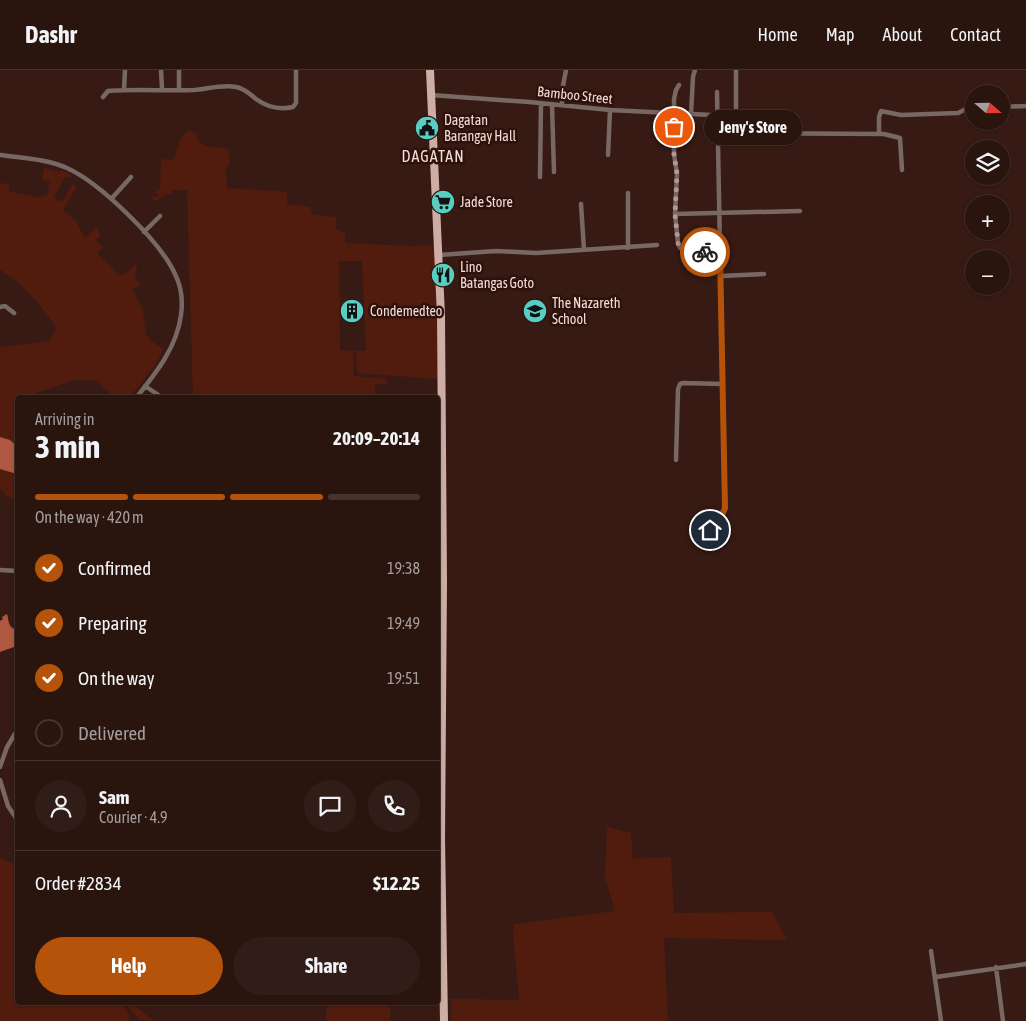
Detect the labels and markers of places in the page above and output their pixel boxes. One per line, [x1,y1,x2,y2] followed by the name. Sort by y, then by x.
[653,106,695,148] pin
[704,110,802,144] callout: Jeny's Store
[444,112,517,144] place label: Dagatan Barangay Hall
[414,115,440,141] public building icon: Dagatan Barangay Hall
[430,189,456,215] supermarket icon: Jade Store
[460,194,513,210] place label: Jade Store
[460,259,534,291] place label: Lino Batangas Goto
[430,262,456,288] restaurant icon: Lino Batangas Goto
[552,295,621,327] place label: The Nazareth School
[339,298,365,324] building icon: Condemedteo
[522,298,548,324] school or university icon: The Nazareth School
[370,303,442,319] place label: Condemedteo
[689,509,731,551] pin

